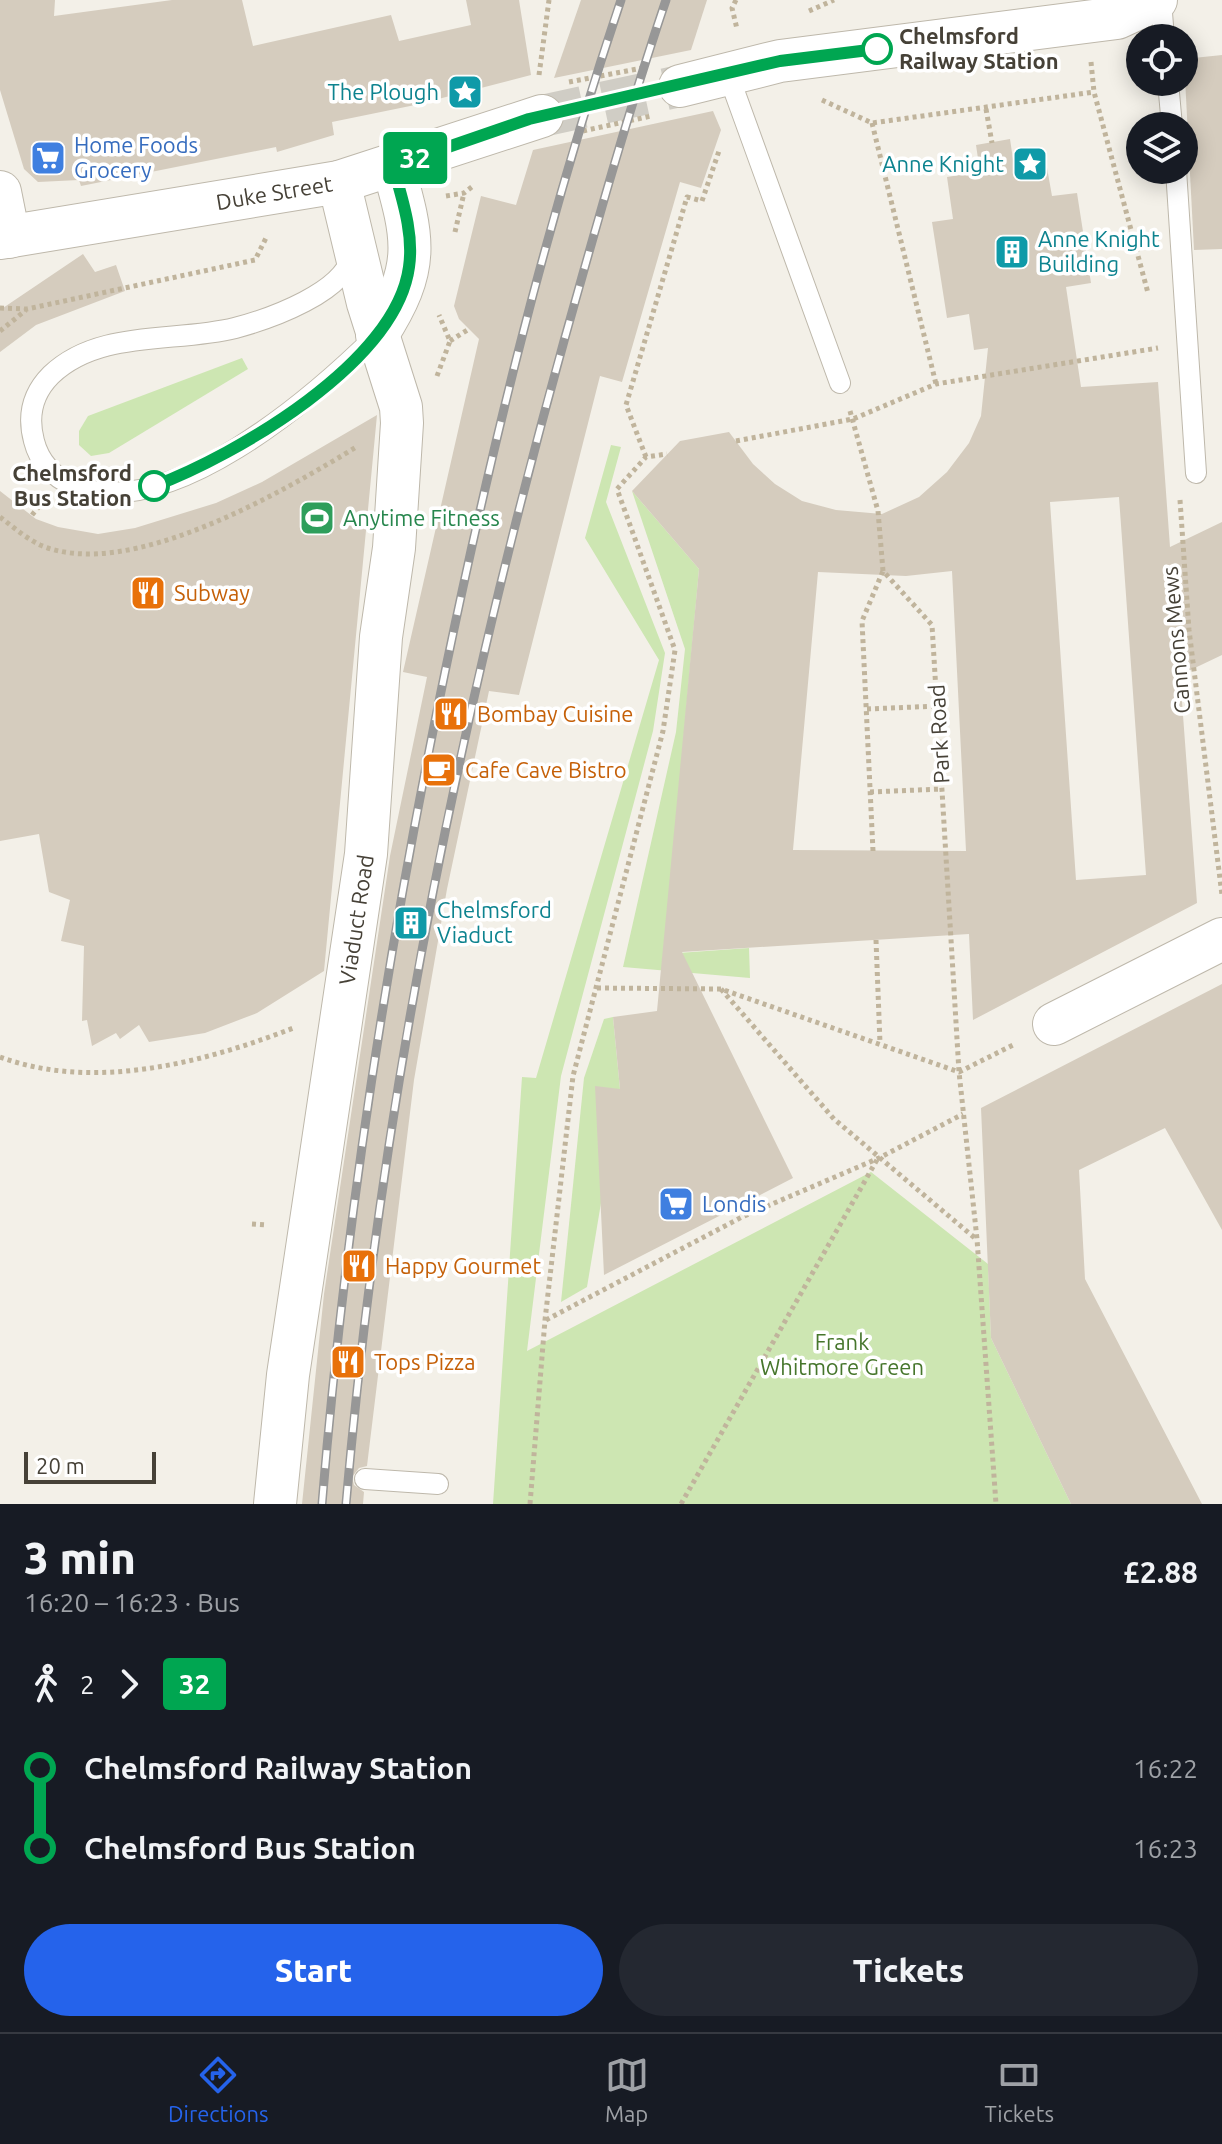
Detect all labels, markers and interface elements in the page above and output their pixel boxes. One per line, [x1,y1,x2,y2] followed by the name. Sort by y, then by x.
[899,23,1059,73] place label: Chelmsford Railway Station
[1126,24,1198,184] map controls
[1126,24,1198,96] button: locate
[862,34,892,64] marker: Chelmsford Railway Station
[446,73,484,111] place icon: The Plough
[327,79,439,104] place label: The Plough
[1126,112,1198,184] button: layers
[74,132,198,182] place label: Home Foods Grocery
[379,132,451,184] line badge: 32
[29,139,67,177] supermarket icon: Home Foods Grocery
[399,142,431,173] text: 32
[1011,145,1049,183] place icon: Anne Knight
[882,151,1004,176] place label: Anne Knight
[214,170,335,214] street label: Duke Street
[1038,226,1160,276] place label: Anne Knight Building
[993,233,1031,271] building icon: Anne Knight Building
[12,460,132,510] place label: Chelmsford Bus Station
[139,471,169,501] marker: Chelmsford Bus Station
[298,499,336,537] sports icon: Anytime Fitness
[343,505,500,530] place label: Anytime Fitness
[1157,565,1194,715] street label: Cannons Mews
[129,574,167,612] restaurant icon: Subway
[174,580,250,605] place label: Subway
[923,684,954,784] street label: Park Road
[432,695,470,733] restaurant icon: Bombay Cuisine
[477,701,633,726] place label: Bombay Cuisine
[420,751,458,789] cafe icon: Cafe Cave Bistro
[465,757,627,782] place label: Cafe Cave Bistro
[334,853,378,987] street label: Viaduct Road
[437,897,552,947] place label: Chelmsford Viaduct
[392,904,430,942] building icon: Chelmsford Viaduct
[657,1185,695,1223] supermarket icon: Londis
[702,1191,766,1216] place label: Londis
[340,1247,378,1285] restaurant icon: Happy Gourmet
[385,1253,541,1278] place label: Happy Gourmet
[760,1329,924,1379] park label: Frank Whitmore Green
[329,1343,367,1381] restaurant icon: Tops Pizza
[374,1349,476,1374] place label: Tops Pizza
[24,1448,156,1484] scale bar
[36,1453,85,1478] text: 20 m
[24,1533,136,1582] text: 3 min
[1123,1555,1198,1589] text: £2.88
[24,1588,240,1617] text: 16:20 – 16:23 · Bus
[24,1662,68,1706] icon: walk
[107,1662,151,1706] icon: forward
[179,1668,210,1699] text: 32
[80,1670,95,1699] text: 2
[84,1751,472,1785] text: Chelmsford Railway Station
[1133,1754,1198,1783] text: 16:22
[84,1831,416,1865] text: Chelmsford Bus Station
[1133,1834,1198,1863] text: 16:23
[24,1924,603,2016] button: Start
[619,1924,1198,2016] button: Tickets
[168,2053,269,2126] tab: Directions
[605,2053,649,2126] tab: Map
[985,2053,1054,2126] tab: Tickets

